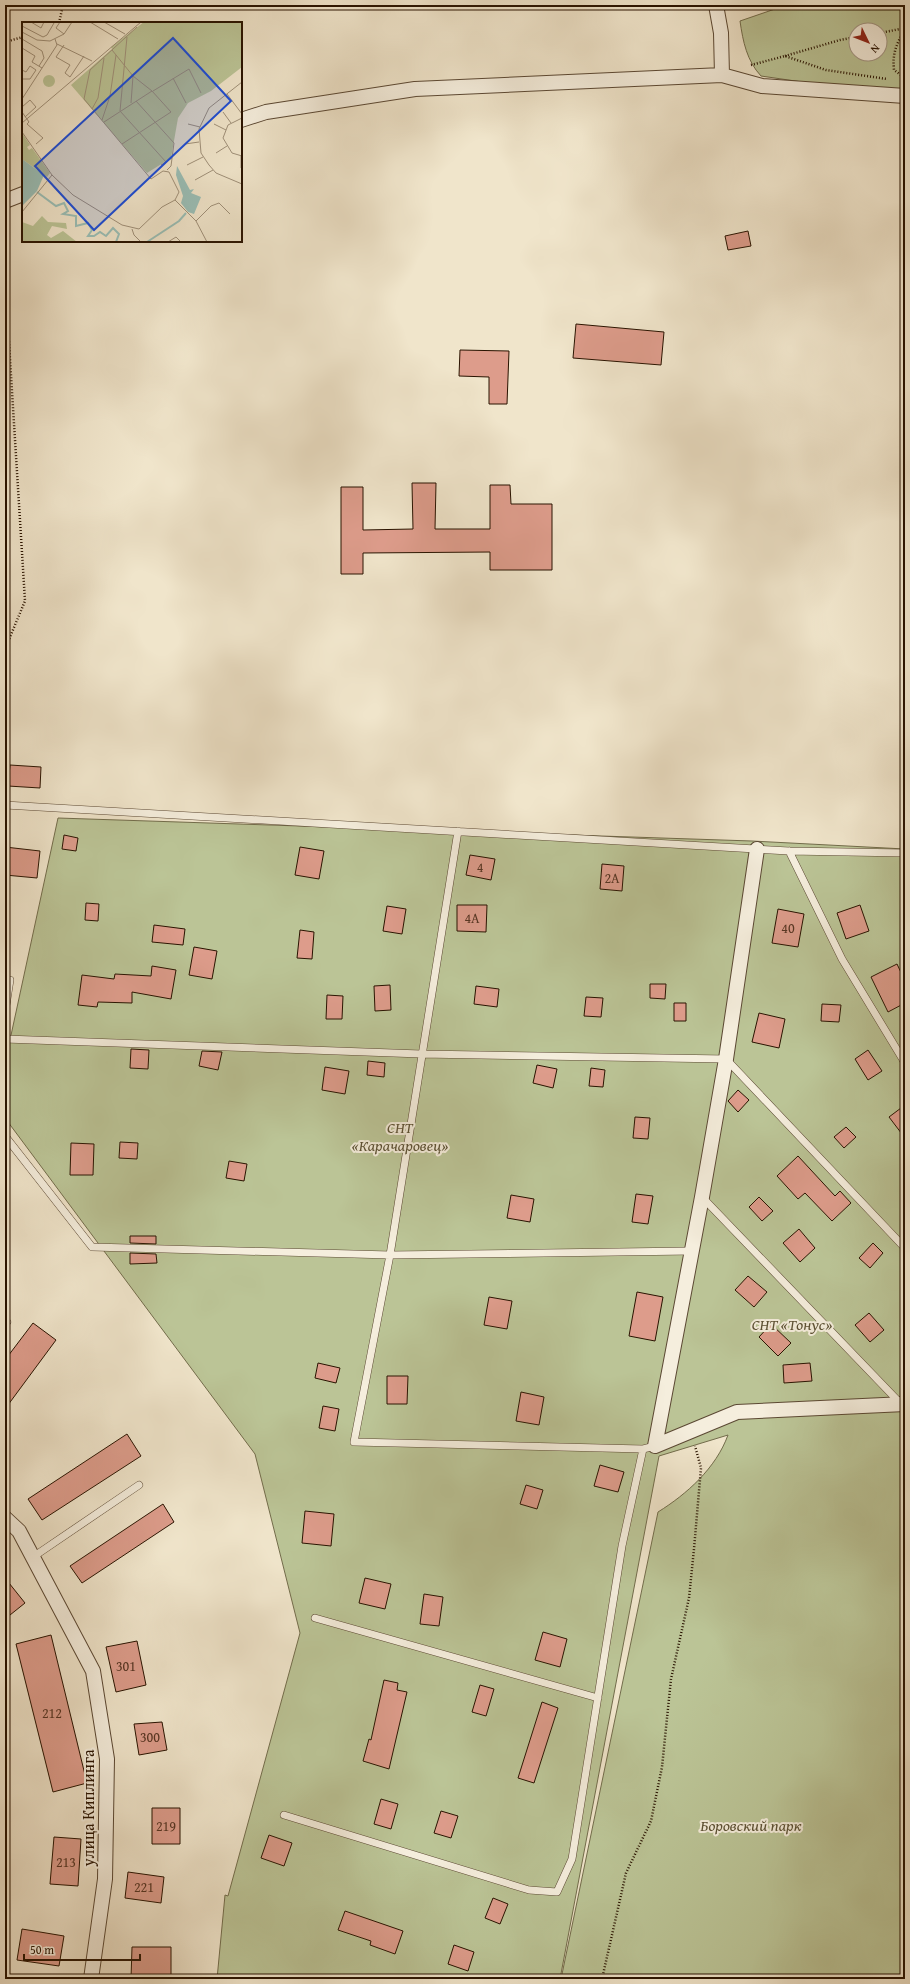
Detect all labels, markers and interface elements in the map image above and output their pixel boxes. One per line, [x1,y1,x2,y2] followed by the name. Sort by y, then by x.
[22,22,242,242] inset map
[848,22,888,62] north arrow
[867,41,884,57] text: N
[477,857,484,877] house number: 4
[604,868,620,888] house number: 2А
[464,908,480,928] house number: 4А
[781,918,795,938] house number: 40
[352,1115,448,1157] park label: СНТ «Карачаровец»
[752,1312,832,1336] park label: СНТ «Тонус»
[116,1656,136,1676] house number: 301
[42,1703,62,1723] house number: 212
[140,1727,160,1747] house number: 300
[76,1749,100,1868] street label: улица Киплинга
[700,1813,802,1837] park label: Боровский парк
[156,1816,176,1836] house number: 219
[56,1852,76,1872] house number: 213
[134,1877,154,1897] house number: 221
[24,1936,140,1962] scale bar
[30,1941,54,1958] text: 50 m

